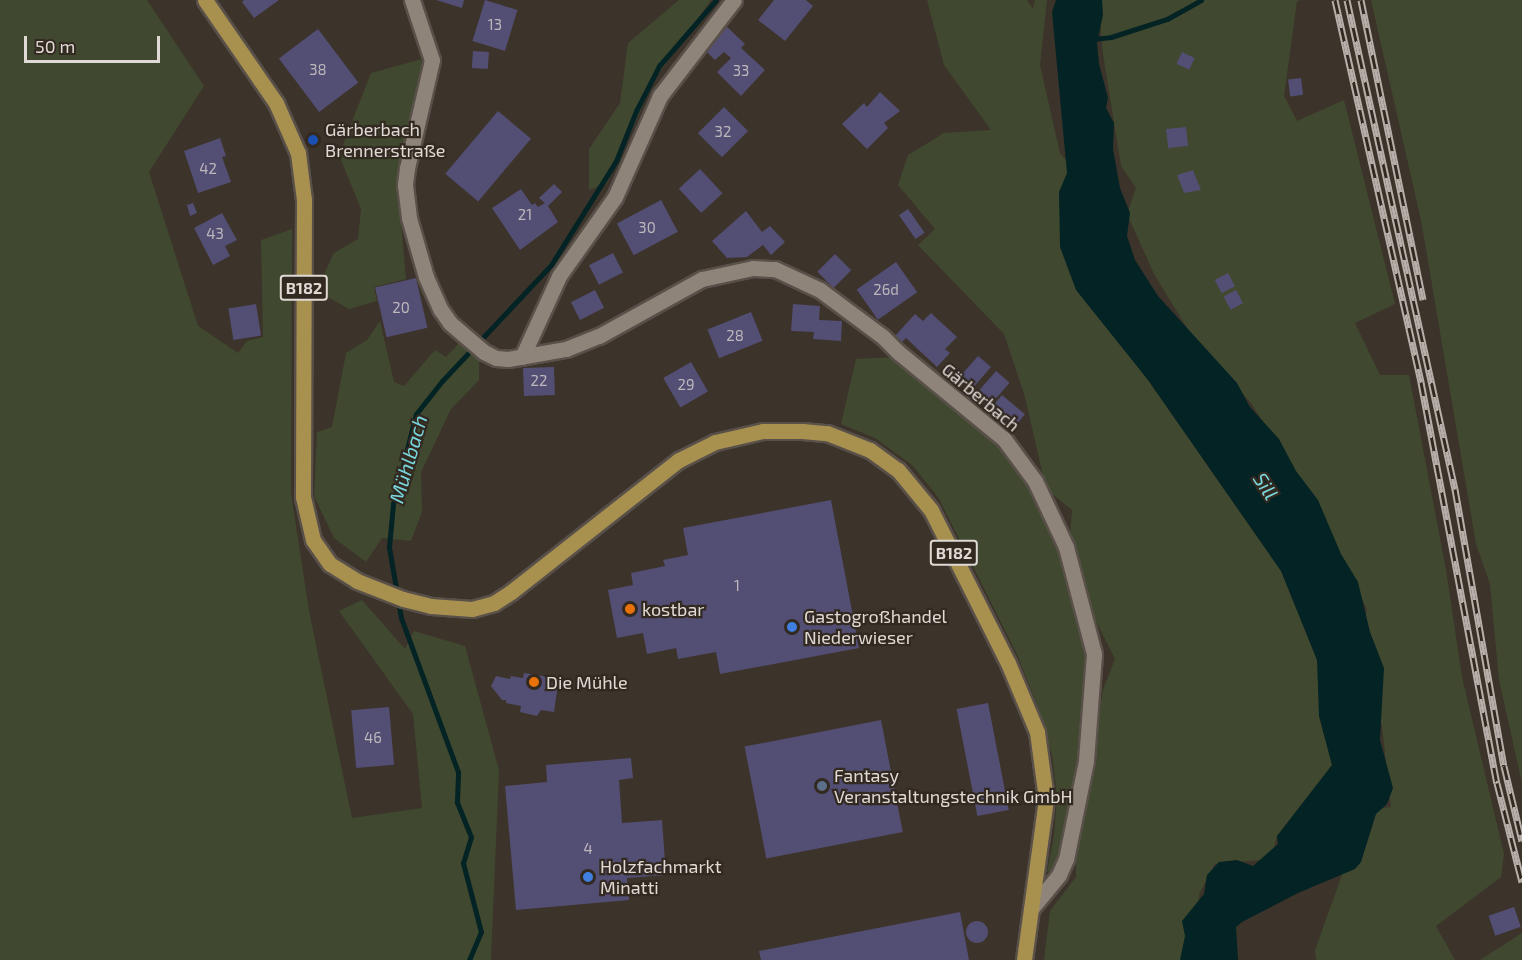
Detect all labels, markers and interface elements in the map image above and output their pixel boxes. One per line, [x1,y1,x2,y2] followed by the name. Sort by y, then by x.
[488,16,502,34] house number: 13
[27,24,164,62] scale bar
[35,35,75,57] text: 50 m
[309,61,327,79] house number: 38
[733,62,749,80] house number: 33
[325,119,446,162] place label: Gärberbach Brennerstraße
[715,123,731,141] house number: 32
[306,133,320,147] marker: Gärberbach Brennerstraße
[199,160,217,178] house number: 42
[518,206,532,224] house number: 21
[638,219,656,237] house number: 30
[206,225,224,243] house number: 43
[278,275,330,301] road number: B182
[873,281,899,299] house number: 26d
[392,299,410,317] house number: 20
[726,327,744,345] house number: 28
[938,358,1024,436] street label: Gärberbach
[531,372,547,390] house number: 22
[677,376,695,394] house number: 29
[384,412,432,506] water label: Mühlbach
[1248,468,1284,504] water label: Sill
[928,540,980,566] road number: B182
[734,577,740,595] house number: 1
[642,598,704,620] place label: kostbar
[623,602,637,616] marker: kostbar
[804,606,947,648] place label: Gastogroßhandel Niederwieser
[785,620,799,634] marker: Gastogroßhandel Niederwieser
[546,671,628,693] place label: Die Mühle
[527,675,541,689] marker: Die Mühle
[364,729,382,747] house number: 46
[834,765,1073,808] place label: Fantasy Veranstaltungstechnik GmbH
[815,779,829,793] marker: Fantasy Veranstaltungstechnik GmbH
[583,840,593,858] house number: 4
[600,856,722,898] place label: Holzfachmarkt Minatti
[581,870,595,884] marker: Holzfachmarkt Minatti

